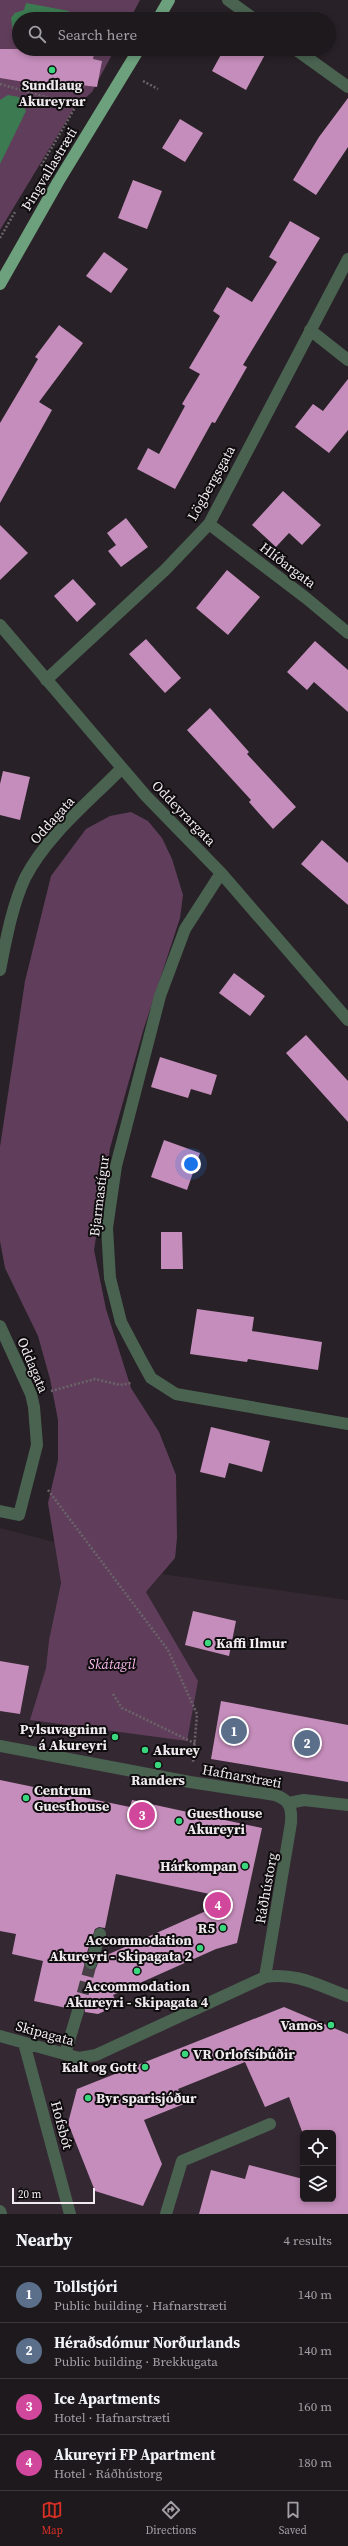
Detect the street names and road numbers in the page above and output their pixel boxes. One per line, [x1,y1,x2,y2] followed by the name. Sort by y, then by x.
[16,124,82,214] street label: Þingvallastræti
[182,441,240,524] street label: Lögbergsgata
[256,537,321,593] street label: Hlíðargata
[148,776,221,851] street label: Oddeyrargata
[25,791,80,848] street label: Oddagata
[84,1154,114,1238] street label: Bjarmastígur
[12,1334,54,1397] street label: Oddagata
[201,1759,283,1793] street label: Hafnarstræti
[250,1851,282,1925] street label: Ráðhústorg
[14,2016,77,2051] street label: Skipagata
[46,2098,78,2152] street label: Hofsbót

